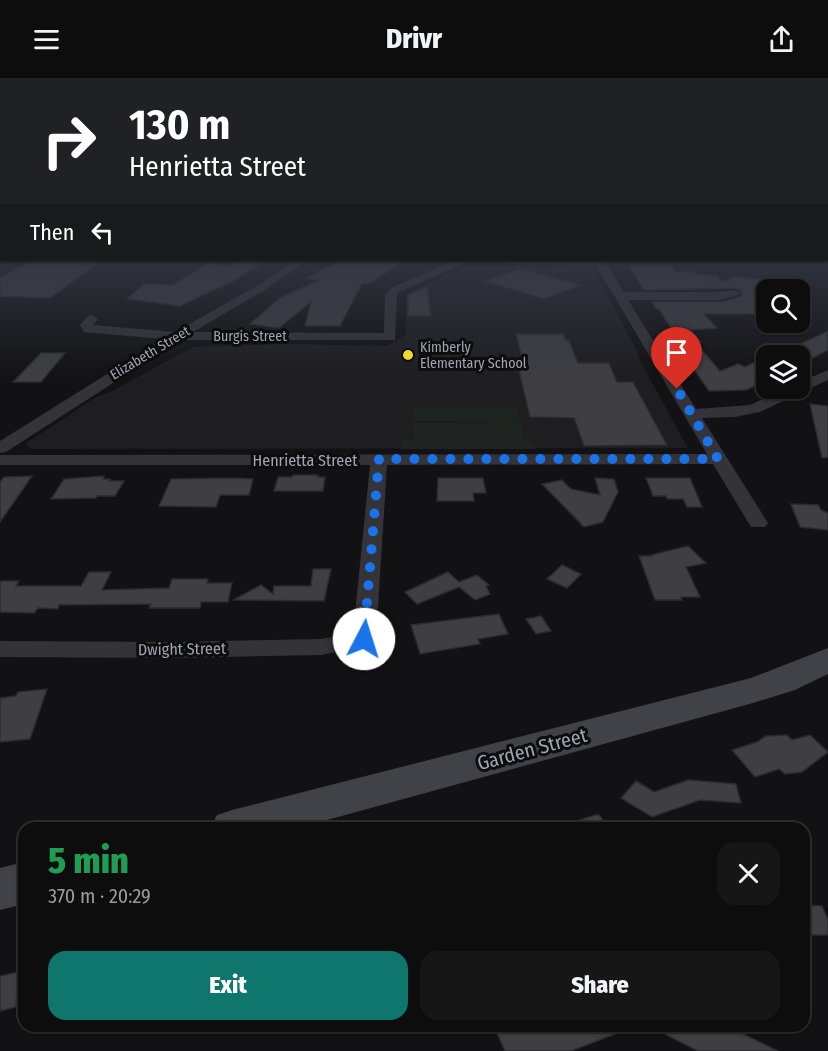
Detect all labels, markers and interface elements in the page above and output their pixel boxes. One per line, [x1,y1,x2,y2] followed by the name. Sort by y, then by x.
[30,23,63,56] icon: menu
[386,23,442,55] text: Drivr
[765,23,798,56] icon: share
[129,100,230,150] text: 130 m
[30,102,108,180] icon: right
[129,151,306,183] text: Henrietta Street
[86,216,119,249] icon: left
[30,219,74,246] text: Then
[756,279,810,399] map controls
[756,279,810,333] button: search
[107,322,193,383] street label: Elizabeth Street
[651,327,702,389] pin
[213,328,287,345] street label: Burgis Street
[660,336,693,369] icon: arrive
[420,339,527,372] place label: Kimberly Elementary School
[756,345,810,399] button: layers
[401,348,415,362] marker: Kimberly Elementary School
[253,451,358,470] street label: Henrietta Street
[332,607,396,671] position arrow
[138,639,227,659] street label: Dwight Street
[474,723,590,775] street label: Garden Street
[48,839,129,883] text: 5 min
[717,842,780,905] button: close
[48,884,151,908] text: 370 m · 20:29
[48,951,408,1020] button: Exit
[420,951,780,1020] button: Share

